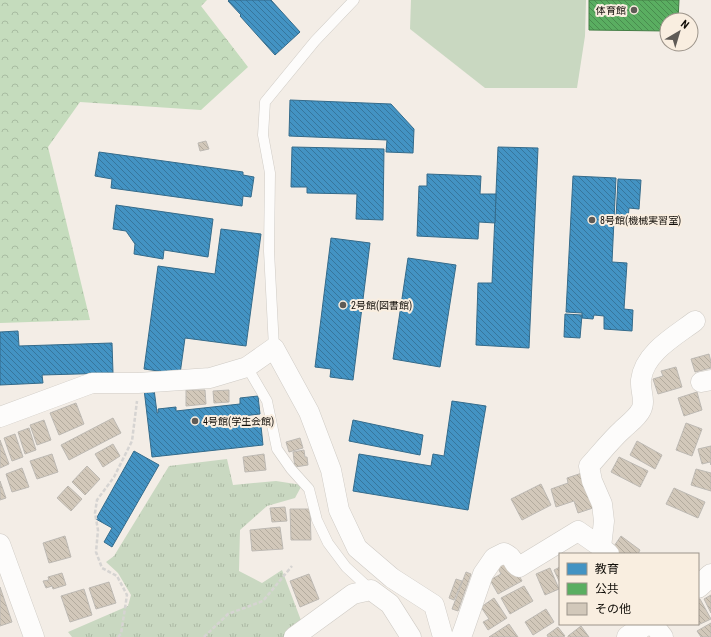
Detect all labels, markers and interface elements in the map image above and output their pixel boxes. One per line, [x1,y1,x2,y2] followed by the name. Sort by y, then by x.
[596,5,626,16] place label: 体育館
[629,5,639,15] marker: 体育館
[659,12,699,52] north arrow
[678,17,692,32] text: N
[587,215,597,225] marker: 8号館(機械実習室)
[600,215,681,227] place label: 8号館(機械実習室)
[338,300,348,310] marker: 2号館(図書館)
[351,300,412,312] place label: 2号館(図書館)
[190,416,200,426] marker: 4号館(学生会館)
[203,416,274,428] place label: 4号館(学生会館)
[559,553,699,625] legend
[595,562,619,576] text: 教育
[595,582,619,596] text: 公共
[595,602,631,616] text: その他

